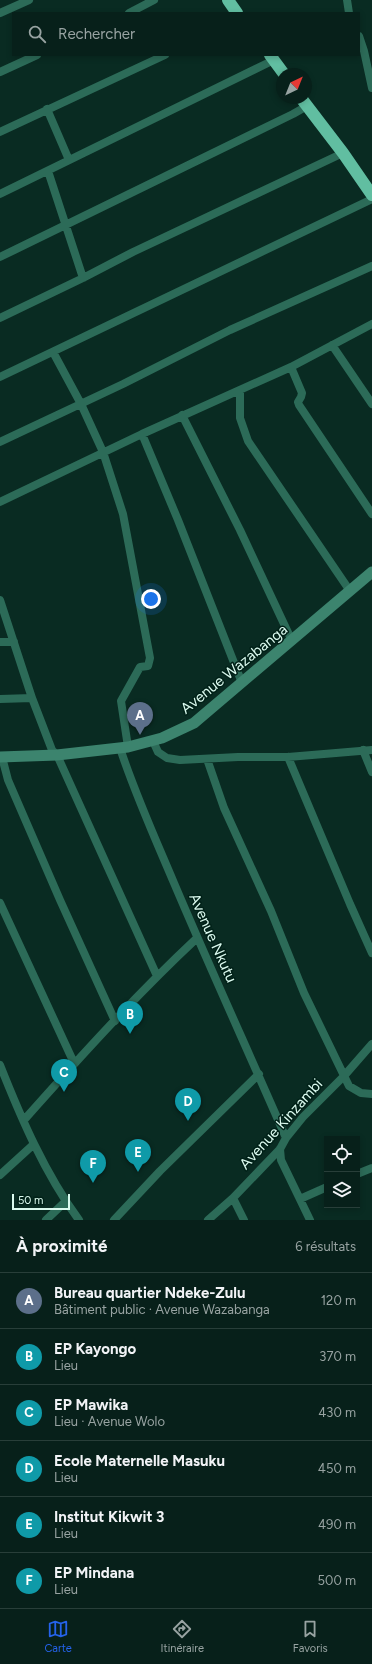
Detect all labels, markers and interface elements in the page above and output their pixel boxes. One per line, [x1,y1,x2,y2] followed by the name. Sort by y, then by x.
[12,12,360,56] search box
[26,23,48,45] icon: search
[58,25,135,43] text: Rechercher
[276,68,312,104] north arrow
[141,589,161,609] your location
[177,620,291,718] street label: Avenue Wazabanga
[127,702,153,735] pin: A
[185,891,241,985] street label: Avenue Nkutu
[117,1001,143,1034] pin: B
[51,1059,77,1092] pin: C
[236,1075,326,1173] street label: Avenue Kinzambi
[175,1088,201,1121] pin: D
[324,1136,360,1208] map controls
[324,1136,360,1172] button: locate
[125,1139,151,1172] pin: E
[80,1150,106,1183] pin: F
[324,1172,360,1208] button: layers
[12,1192,70,1211] scale bar
[18,1194,43,1207] text: 50 m
[16,1236,107,1256] text: À proximité
[295,1239,356,1254] text: 6 résultats
[54,1284,246,1302] text: Bureau quartier Ndeke-Zulu
[24,1293,34,1308] text: A
[321,1293,356,1308] text: 120 m
[54,1302,270,1317] text: Bâtiment public · Avenue Wazabanga
[54,1340,136,1358] text: EP Kayongo
[25,1349,33,1364] text: B
[319,1349,356,1364] text: 370 m
[54,1358,78,1373] text: Lieu
[54,1396,128,1414] text: EP Mawika
[24,1405,34,1420] text: C
[318,1405,356,1420] text: 430 m
[54,1414,165,1429] text: Lieu · Avenue Wolo
[54,1452,225,1470] text: Ecole Maternelle Masuku
[24,1461,34,1476] text: D
[318,1461,356,1476] text: 450 m
[54,1470,78,1485] text: Lieu
[54,1508,164,1526] text: Institut Kikwit 3
[25,1517,33,1532] text: E
[318,1517,356,1532] text: 490 m
[54,1526,78,1541] text: Lieu
[54,1564,134,1582] text: EP Mindana
[25,1573,33,1588] text: F
[318,1573,356,1588] text: 500 m
[54,1582,78,1597] text: Lieu
[44,1618,72,1655] tab: Carte
[161,1618,204,1655] tab: Itinéraire
[293,1618,328,1655] tab: Favoris

